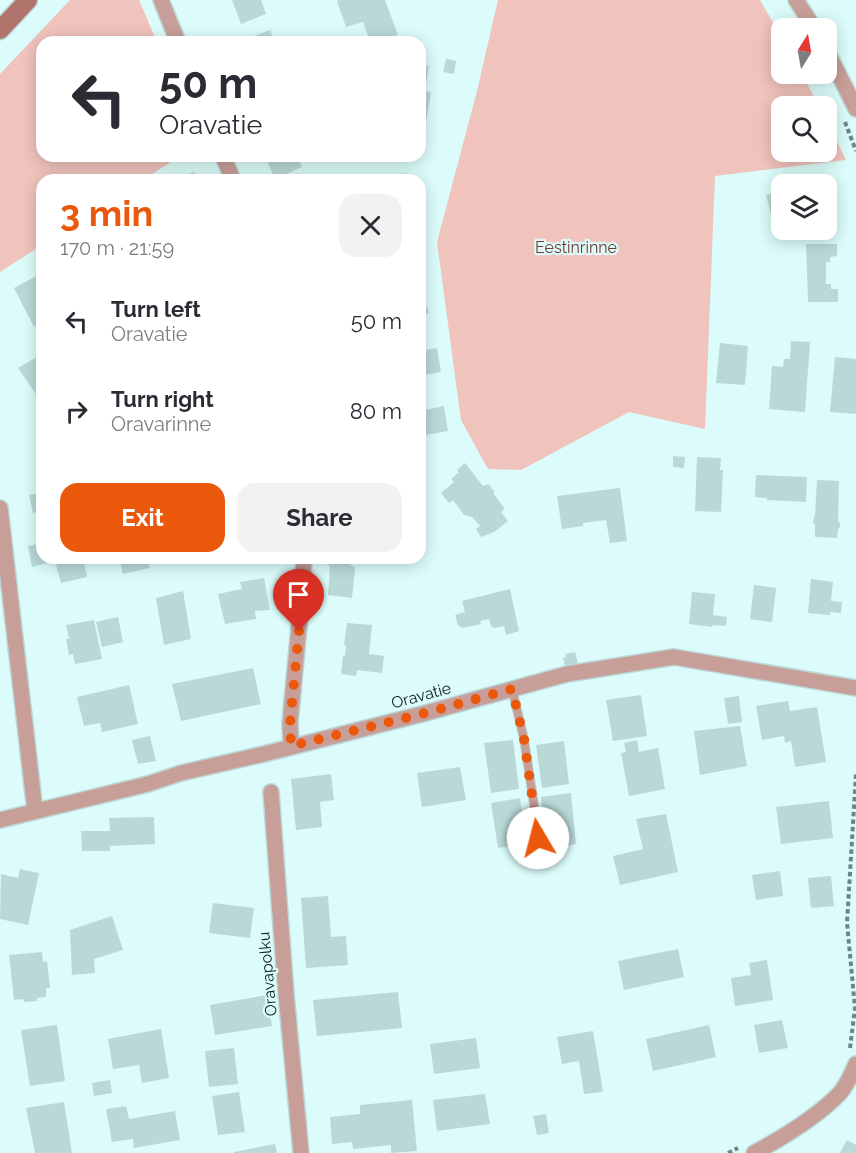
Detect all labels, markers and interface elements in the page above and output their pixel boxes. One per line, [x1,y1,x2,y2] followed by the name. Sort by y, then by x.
[771,18,837,84] north arrow
[771,18,837,240] map controls
[159,59,257,108] text: 50 m
[60,60,138,138] icon: left
[771,96,837,162] button: search
[159,109,262,140] text: Oravatie
[771,174,837,240] button: layers
[60,192,153,234] text: 3 min
[339,194,402,257] button: close
[60,236,174,260] text: 170 m · 21:59
[535,238,617,257] park label: Eestinrinne
[111,296,201,322] text: Turn left
[60,305,93,338] icon: left
[351,308,402,334] text: 50 m
[111,322,188,346] text: Oravatie
[111,386,214,412] text: Turn right
[60,395,93,428] icon: right
[350,398,402,424] text: 80 m
[111,412,211,436] text: Oravarinne
[60,483,225,552] button: Exit
[237,483,402,552] button: Share
[273,569,324,631] pin
[282,578,315,611] icon: arrive
[389,678,453,713] street label: Oravatie
[506,806,570,870] position arrow
[254,931,281,1017] street label: Oravapolku

